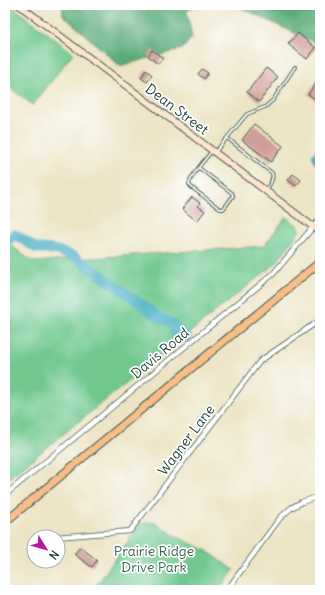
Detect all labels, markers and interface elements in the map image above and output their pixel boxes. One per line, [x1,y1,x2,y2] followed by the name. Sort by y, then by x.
[142,79,212,139] street label: Dean Street
[127,323,193,383] street label: Davis Road
[154,401,218,479] street label: Wagner Lane
[26,529,66,569] north arrow
[114,542,194,576] park label: Prairie Ridge Drive Park
[46,548,62,562] text: N

